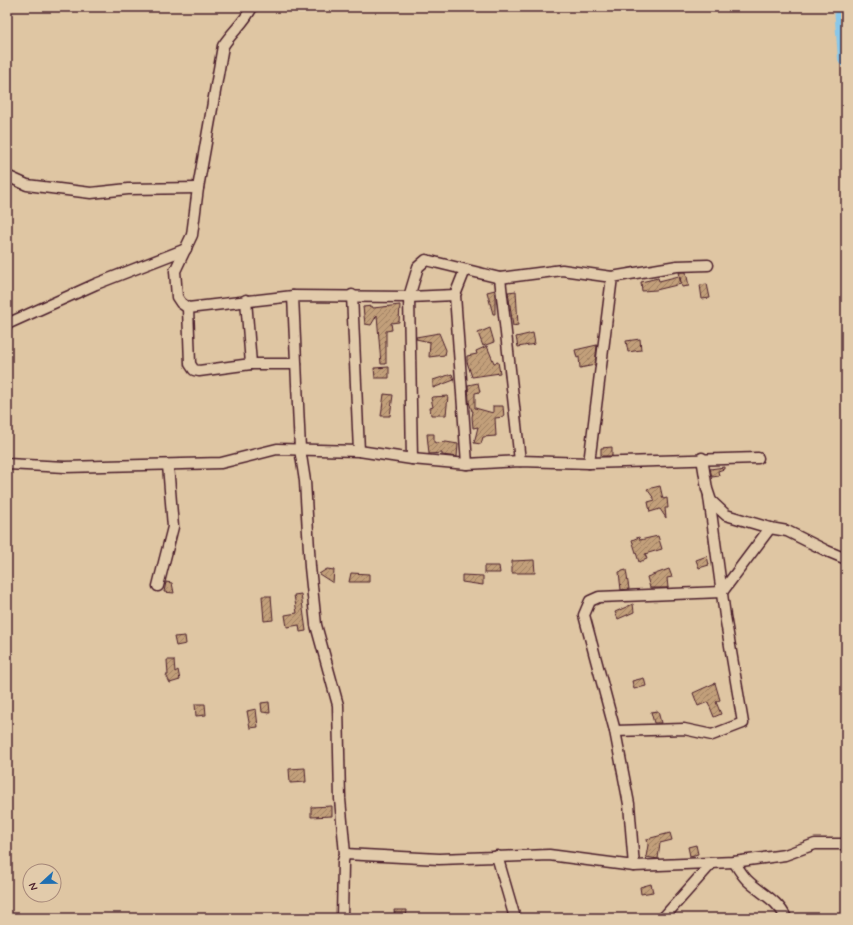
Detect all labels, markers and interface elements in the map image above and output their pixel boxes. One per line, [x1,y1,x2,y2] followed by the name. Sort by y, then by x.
[22,863,62,903] north arrow
[26,880,42,892] text: N

